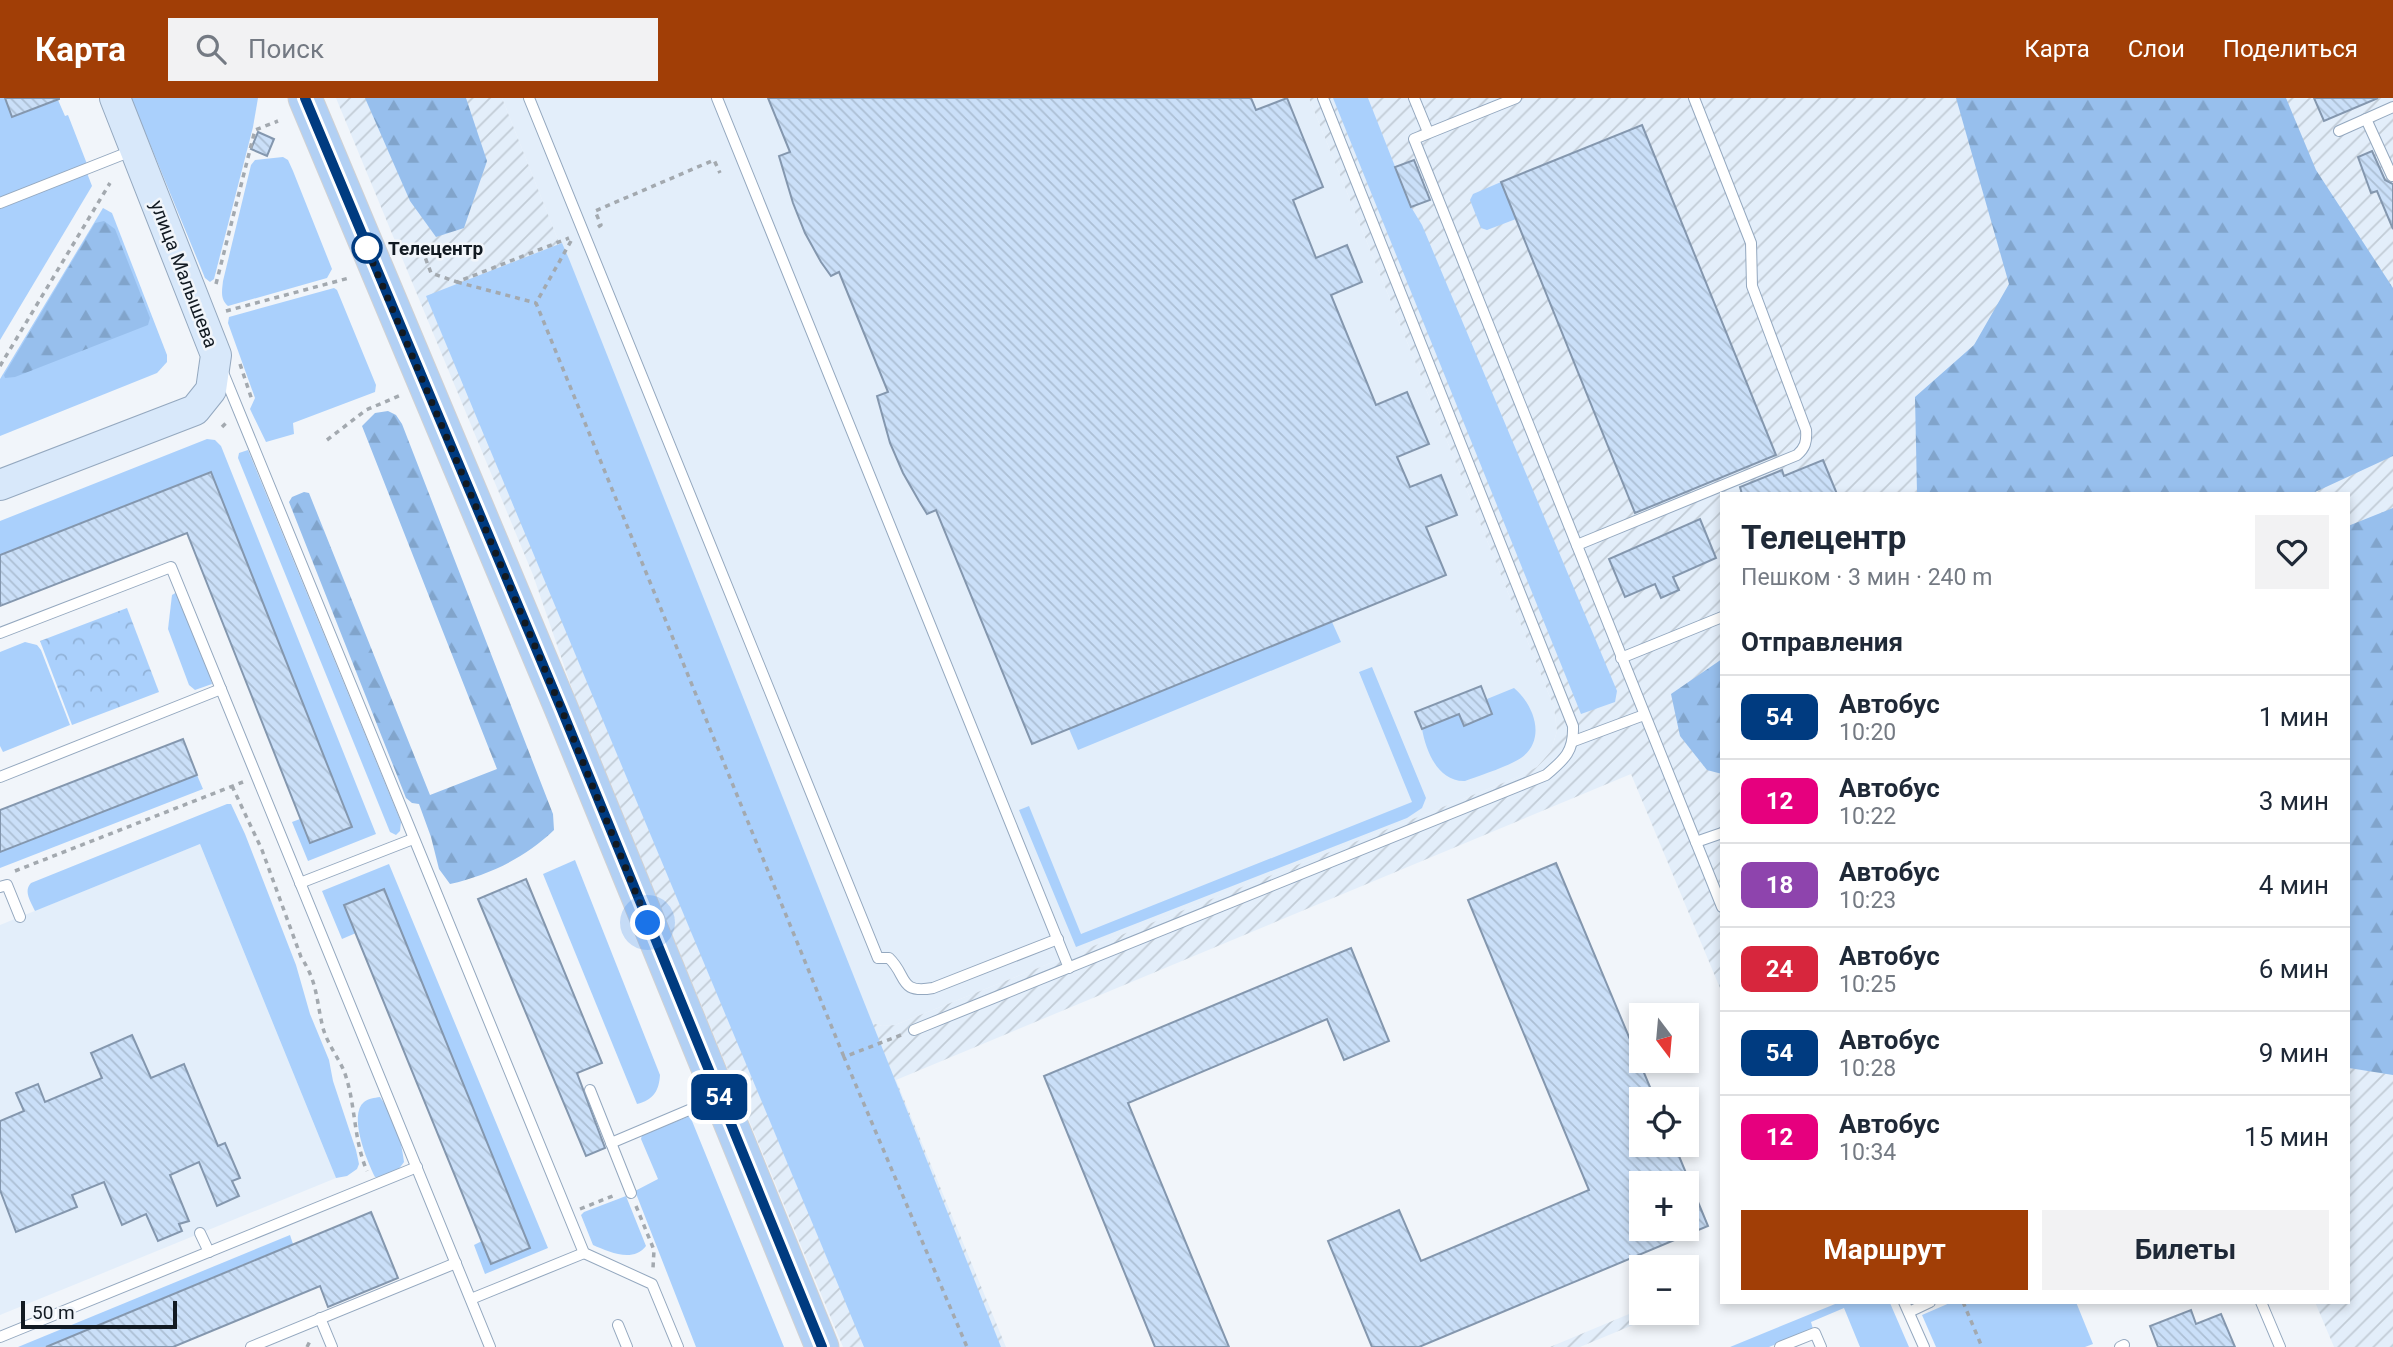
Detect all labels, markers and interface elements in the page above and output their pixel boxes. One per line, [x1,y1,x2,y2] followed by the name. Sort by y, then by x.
[168,18,658,81] search box
[35,30,126,69] text: Карта
[192,30,230,68] icon: search
[248,34,324,64] text: Поиск
[2024,35,2090,63] text: Карта
[2128,35,2185,63] text: Слои
[2223,35,2358,63] text: Поделиться
[145,197,223,351] street label: улица Малышева
[352,233,382,263] marker: Телецентр
[388,237,483,260] place label: Телецентр
[2255,515,2329,589] button: heart
[1741,518,1906,557] text: Телецентр
[1741,564,1992,591] text: Пешком · 3 мин · 240 m
[1741,627,1903,657] text: Отправления
[1839,689,1940,719] text: Автобус
[2259,702,2329,732] text: 1 мин
[1766,703,1793,731] text: 54
[1839,719,1896,746] text: 10:20
[1839,773,1940,803] text: Автобус
[2259,786,2329,816] text: 3 мин
[1766,787,1793,815] text: 12
[1839,803,1896,830] text: 10:22
[1839,857,1940,887] text: Автобус
[2259,870,2329,900] text: 4 мин
[1766,871,1793,899] text: 18
[1839,887,1896,914] text: 10:23
[630,905,665,940] your location
[1839,941,1940,971] text: Автобус
[2259,954,2329,984] text: 6 мин
[1766,955,1793,983] text: 24
[1839,971,1896,998] text: 10:25
[1629,1003,1699,1073] north arrow
[1629,1003,1699,1325] map controls
[1839,1025,1940,1055] text: Автобус
[2259,1038,2329,1068] text: 9 мин
[1766,1039,1793,1067] text: 54
[1839,1055,1896,1082] text: 10:28
[688,1074,750,1120] line badge: 54
[705,1083,733,1111] text: 54
[1629,1087,1699,1157] button: locate
[1839,1109,1940,1139] text: Автобус
[2244,1122,2329,1152] text: 15 мин
[1766,1123,1793,1151] text: 12
[1839,1139,1896,1166] text: 10:34
[1629,1171,1699,1241] button: +
[1741,1210,2028,1290] button: Маршрут
[2042,1210,2329,1290] button: Билеты
[1629,1255,1699,1325] button: −
[21,1298,177,1330] scale bar
[32,1301,75,1324] text: 50 m

